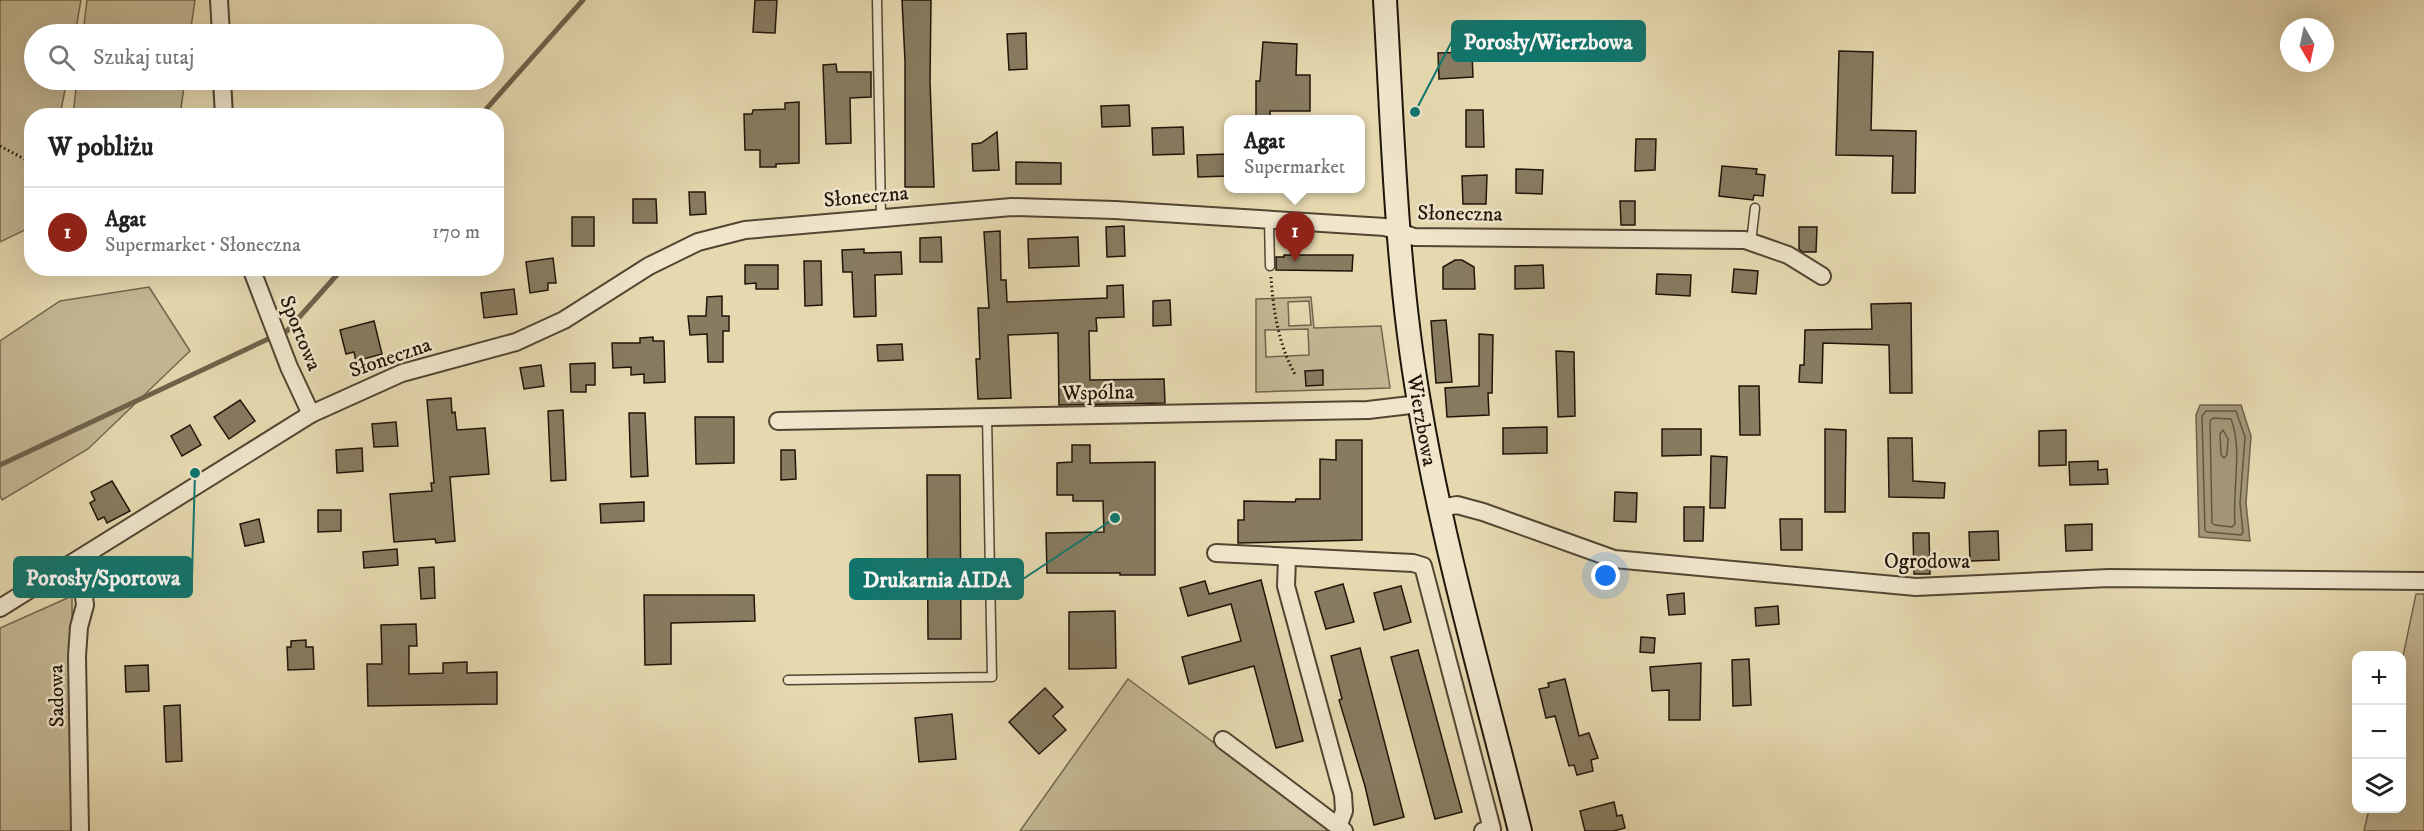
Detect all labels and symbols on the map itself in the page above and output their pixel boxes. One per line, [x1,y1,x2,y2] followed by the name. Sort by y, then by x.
[2280,18,2334,72] north arrow
[1452,21,1645,61] callout: Porosły/Wierzbowa
[1464,29,1633,56] text: Porosły/Wierzbowa
[823,180,910,214] street label: Słoneczna
[1417,200,1503,228] street label: Słoneczna
[1276,212,1314,262] pin: 1
[273,292,327,375] street label: Sportowa
[346,332,435,384] street label: Słoneczna
[1400,371,1442,468] street label: Wierzbowa
[1061,379,1134,407] street label: Wspólna
[1884,549,1970,575] street label: Ogrodowa
[14,557,192,597] callout: Porosły/Sportowa
[850,559,1023,599] callout: Drukarnia AIDA
[1591,561,1620,590] your location
[26,565,181,592] text: Porosły/Sportowa
[863,567,1012,594] text: Drukarnia AIDA
[43,664,71,728] street label: Sadowa

